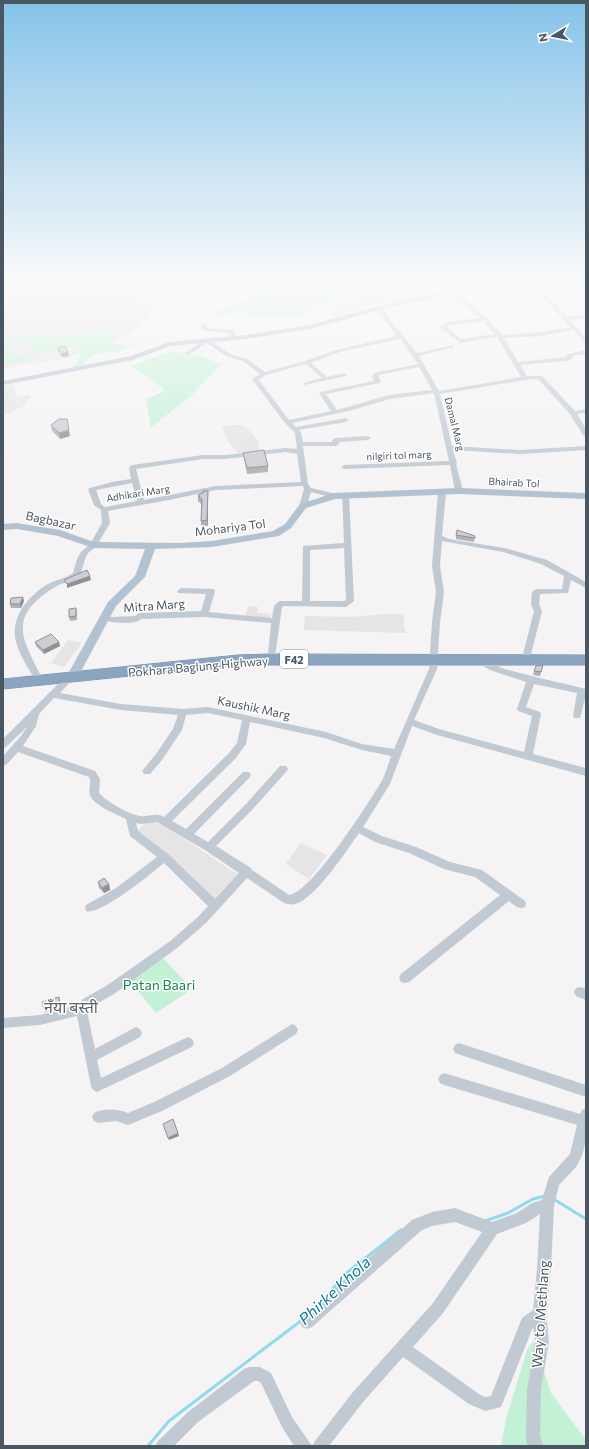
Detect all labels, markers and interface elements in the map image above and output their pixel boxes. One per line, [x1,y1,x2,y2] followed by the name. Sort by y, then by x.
[533,16,573,56] north arrow
[536,33,550,43] text: N
[443,396,468,453] street label: Damal Marg
[366,448,432,462] street label: nilgiri tol marg
[488,475,540,489] street label: Bhairab Tol
[105,482,171,504] street label: Adhikari Marg
[25,508,78,532] street label: Bagbazar
[194,516,266,538] street label: Mohariya Tol
[123,596,186,614] street label: Mitra Marg
[280,650,308,668] road number: F42
[127,653,269,679] street label: Pokhara Baglung Highway
[216,692,292,722] street label: Kaushik Marg
[123,976,195,993] park label: Patan Baari
[44,997,99,1016] district label: नँया बस्ती
[294,1252,374,1328] water label: Phirke Khola
[528,1259,552,1369] street label: Way to Methlang

